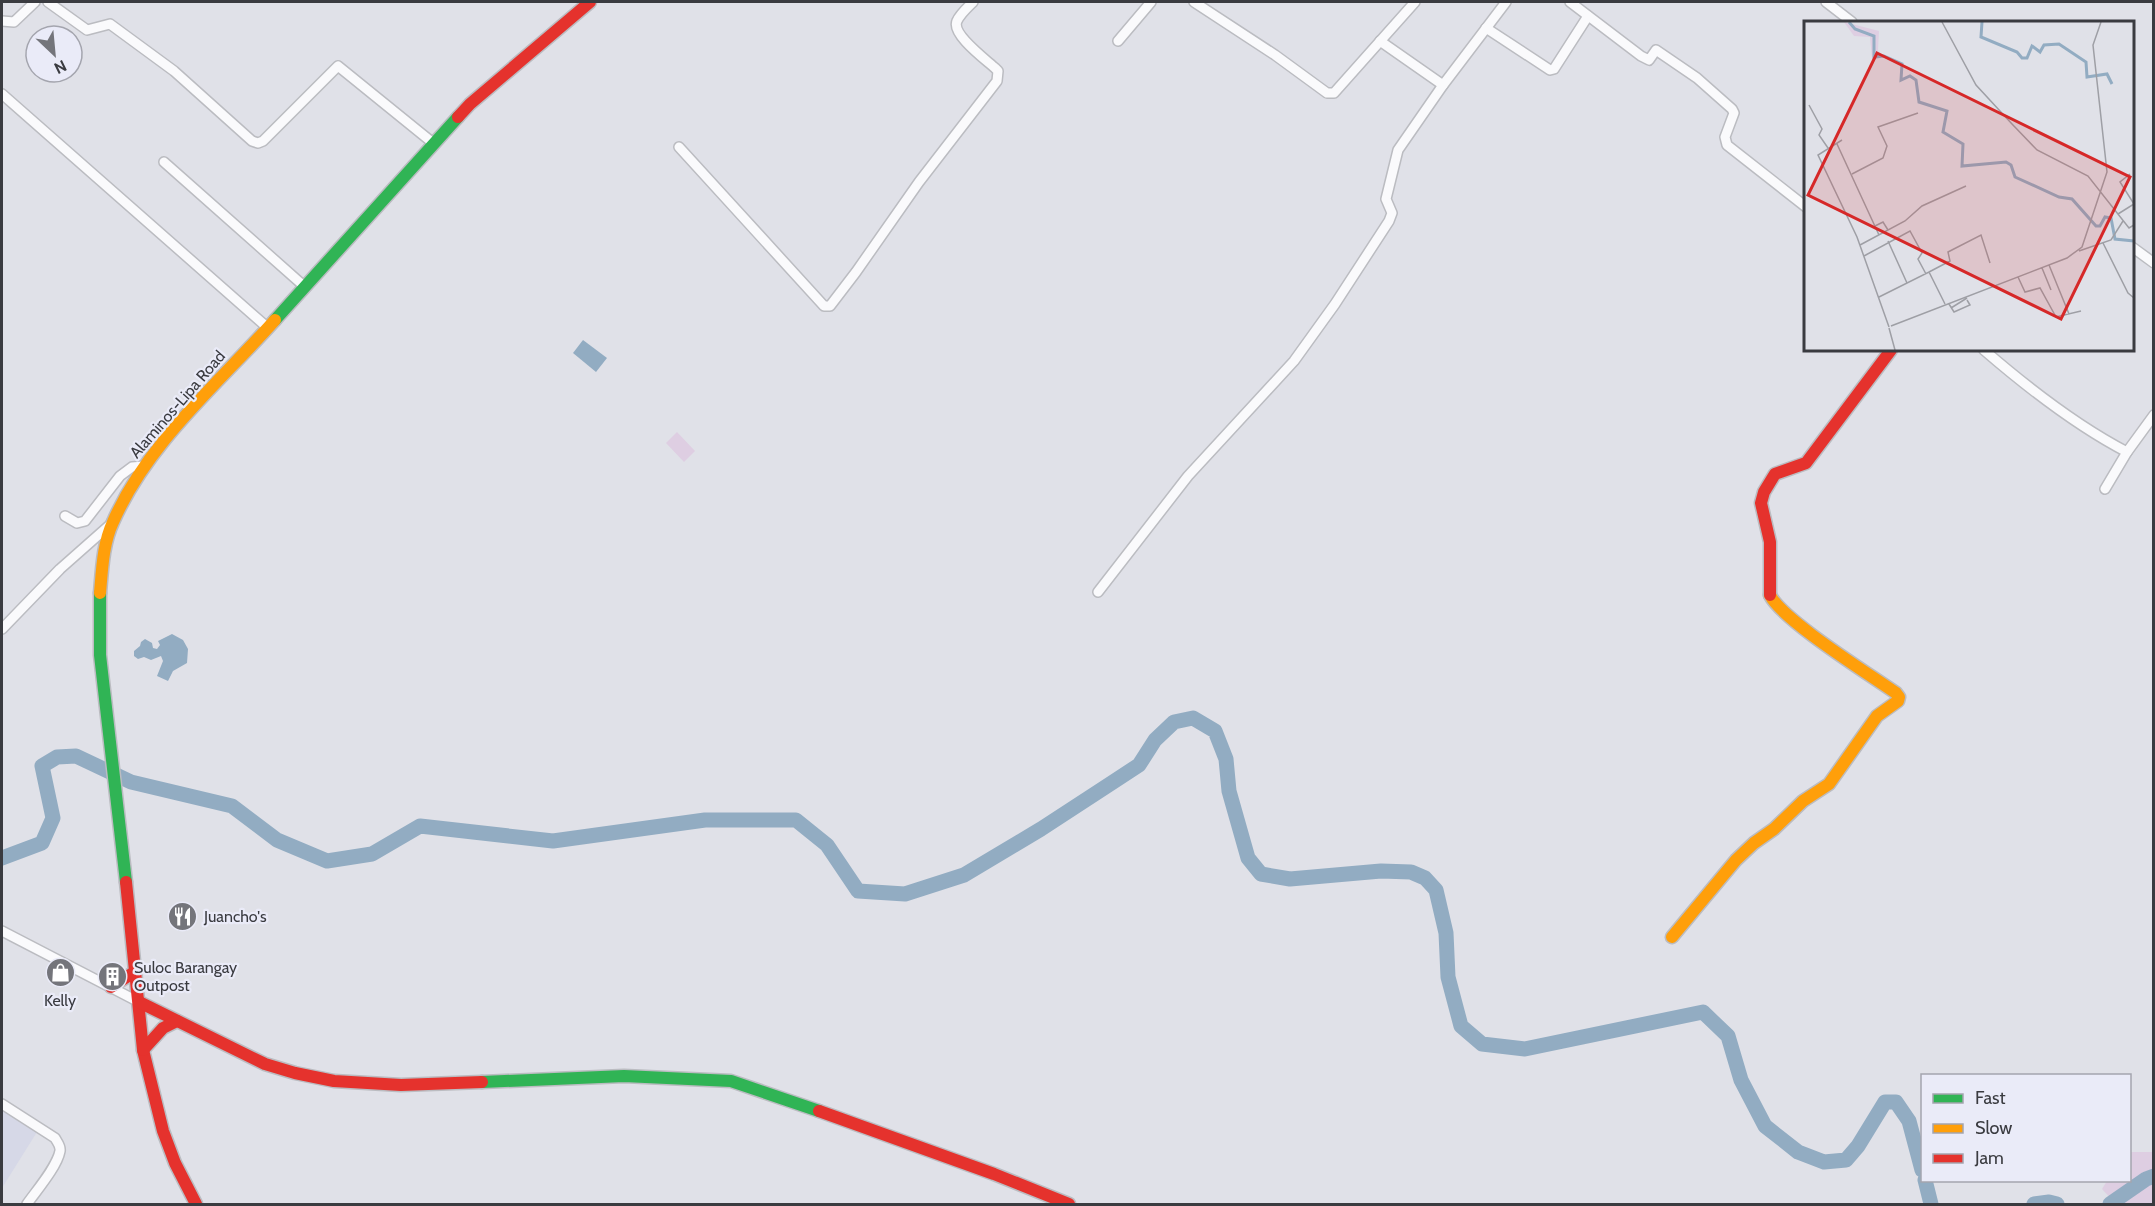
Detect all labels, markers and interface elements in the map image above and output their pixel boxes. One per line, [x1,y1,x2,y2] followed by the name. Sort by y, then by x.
[1804,21,2134,351] inset map
[24,24,84,84] north arrow
[51,56,70,78] text: N
[126,347,229,462] street label: Alaminos-Lipa Road
[167,900,199,932] restaurant icon: Juancho's
[203,907,267,926] place label: Juancho's
[44,956,76,988] shop icon: Kelly
[134,958,237,995] place label: Suloc Barangay Outpost
[97,960,129,992] building icon: Suloc Barangay Outpost
[44,991,76,1010] place label: Kelly
[1921,1074,2131,1182] legend
[1975,1087,2006,1109] text: Fast
[1975,1117,2012,1139] text: Slow
[1974,1147,2004,1169] text: Jam

